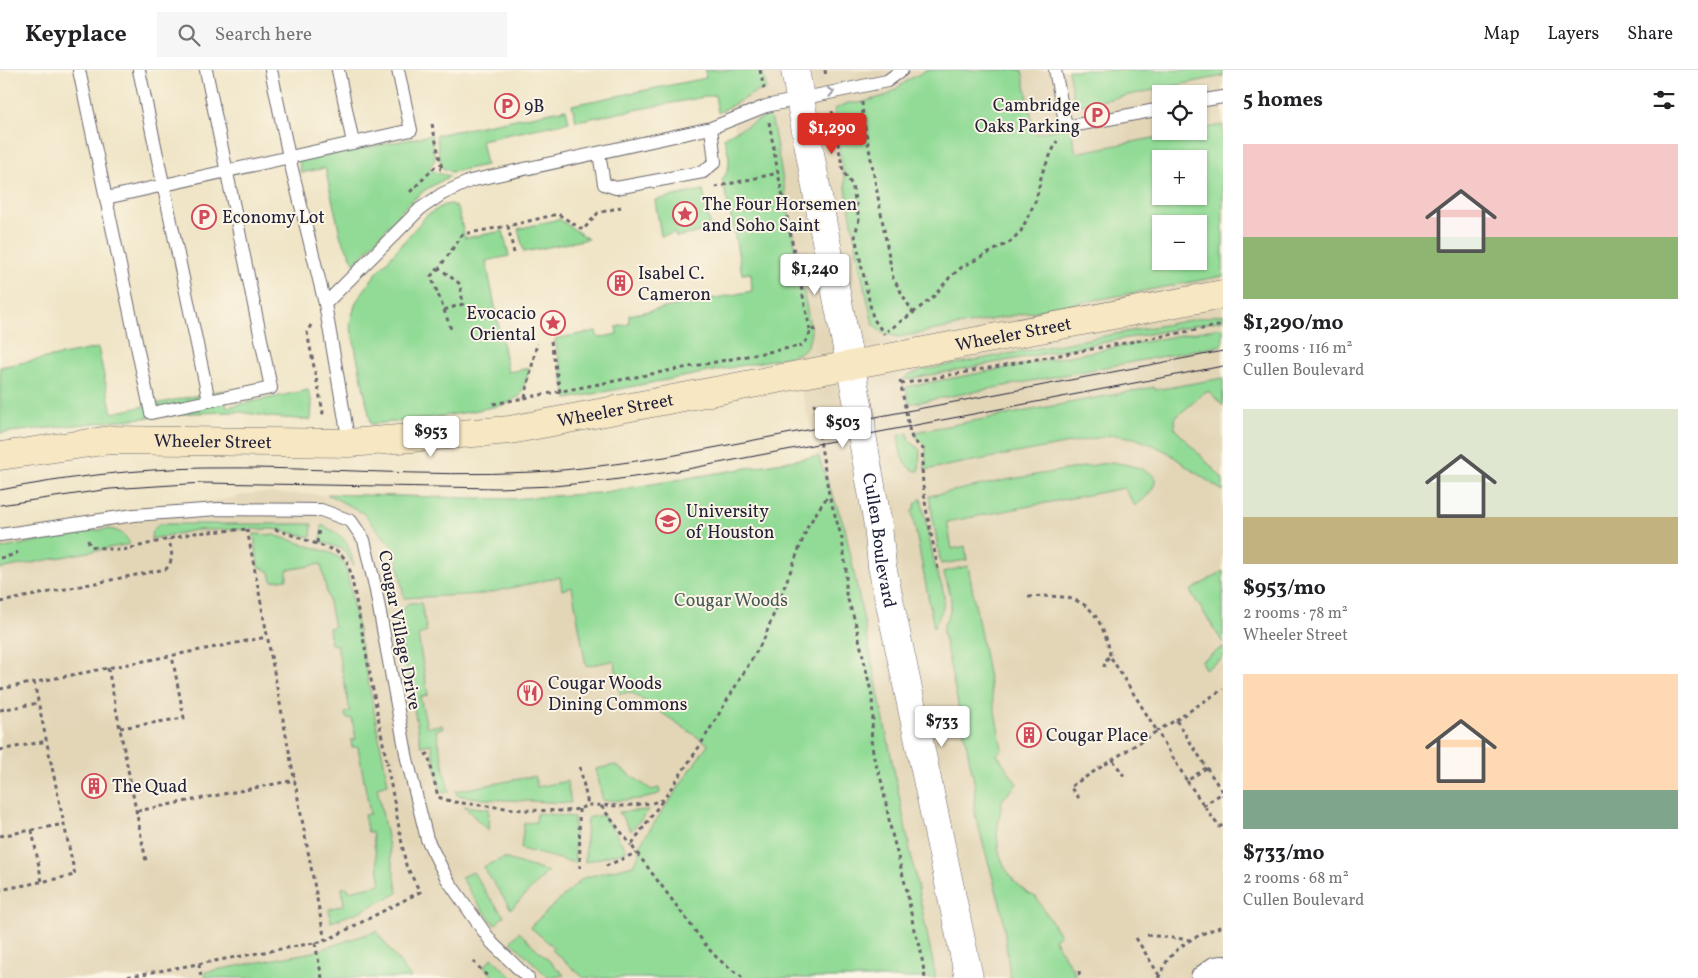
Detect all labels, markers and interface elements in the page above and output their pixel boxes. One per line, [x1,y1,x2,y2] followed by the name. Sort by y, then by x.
[157,12,507,57] search box
[25,18,127,52] text: Keyplace
[175,21,203,49] icon: search
[215,22,312,48] text: Search here
[1483,22,1519,47] text: Map
[1547,22,1599,47] text: Layers
[1627,22,1673,47] text: Share
[1152,85,1207,270] map controls
[1152,85,1207,140] button: locate
[1243,86,1323,115] text: 5 homes
[1650,86,1678,114] icon: filters
[826,87,835,98] one-way arrow
[494,93,520,119] parking icon: 9B
[975,94,1080,140] place label: Cambridge Oaks Parking
[524,95,545,120] place label: 9B
[1084,102,1110,128] parking icon: Cambridge Oaks Parking
[791,112,873,155] pin: $1,290
[808,118,856,140] text: $1,290
[1152,150,1207,205] button: +
[1416,176,1506,266] icon: home
[702,193,857,239] place label: The Four Horsemen and Soho Saint
[672,201,698,227] place icon: The Four Horsemen and Soho Saint
[191,204,217,230] parking icon: Economy Lot
[222,206,325,231] place label: Economy Lot
[1152,215,1207,270] button: −
[774,254,856,296] pin: $1,240
[791,259,839,281] text: $1,240
[638,262,711,308] place label: Isabel C. Cameron
[607,270,633,296] building icon: Isabel C. Cameron
[466,302,536,348] place label: Evocacio Oriental
[1243,309,1344,338] text: $1,290/mo
[540,310,566,336] place icon: Evocacio Oriental
[953,312,1074,359] street label: Wheeler Street
[1243,338,1352,360] text: 3 rooms · 116 m²
[1243,360,1364,382] text: Cullen Boulevard
[555,388,676,435] street label: Wheeler Street
[813,406,873,449] pin: $503
[826,412,860,434] text: $503
[401,416,461,458] pin: $953
[414,421,448,443] text: $953
[154,430,272,456] street label: Wheeler Street
[1416,441,1506,531] icon: home
[855,471,902,610] street label: Cullen Boulevard
[686,500,775,546] place label: University of Houston
[655,508,681,534] school or university icon: University of Houston
[371,548,426,712] street label: Cougar Village Drive
[1243,574,1326,603] text: $953/mo
[674,589,788,614] park label: Cougar Woods
[1243,603,1348,625] text: 2 rooms · 78 m²
[1243,625,1348,647] text: Wheeler Street
[548,672,687,718] place label: Cougar Woods Dining Commons
[517,680,543,706] restaurant icon: Cougar Woods Dining Commons
[912,706,972,748] pin: $733
[1416,706,1506,796] icon: home
[926,711,958,733] text: $733
[1016,722,1042,748] building icon: Cougar Place
[1046,724,1148,749] place label: Cougar Place
[81,773,107,799] building icon: The Quad
[112,775,187,800] place label: The Quad
[1243,839,1325,868] text: $733/mo
[1243,868,1349,890] text: 2 rooms · 68 m²
[1243,890,1364,912] text: Cullen Boulevard

